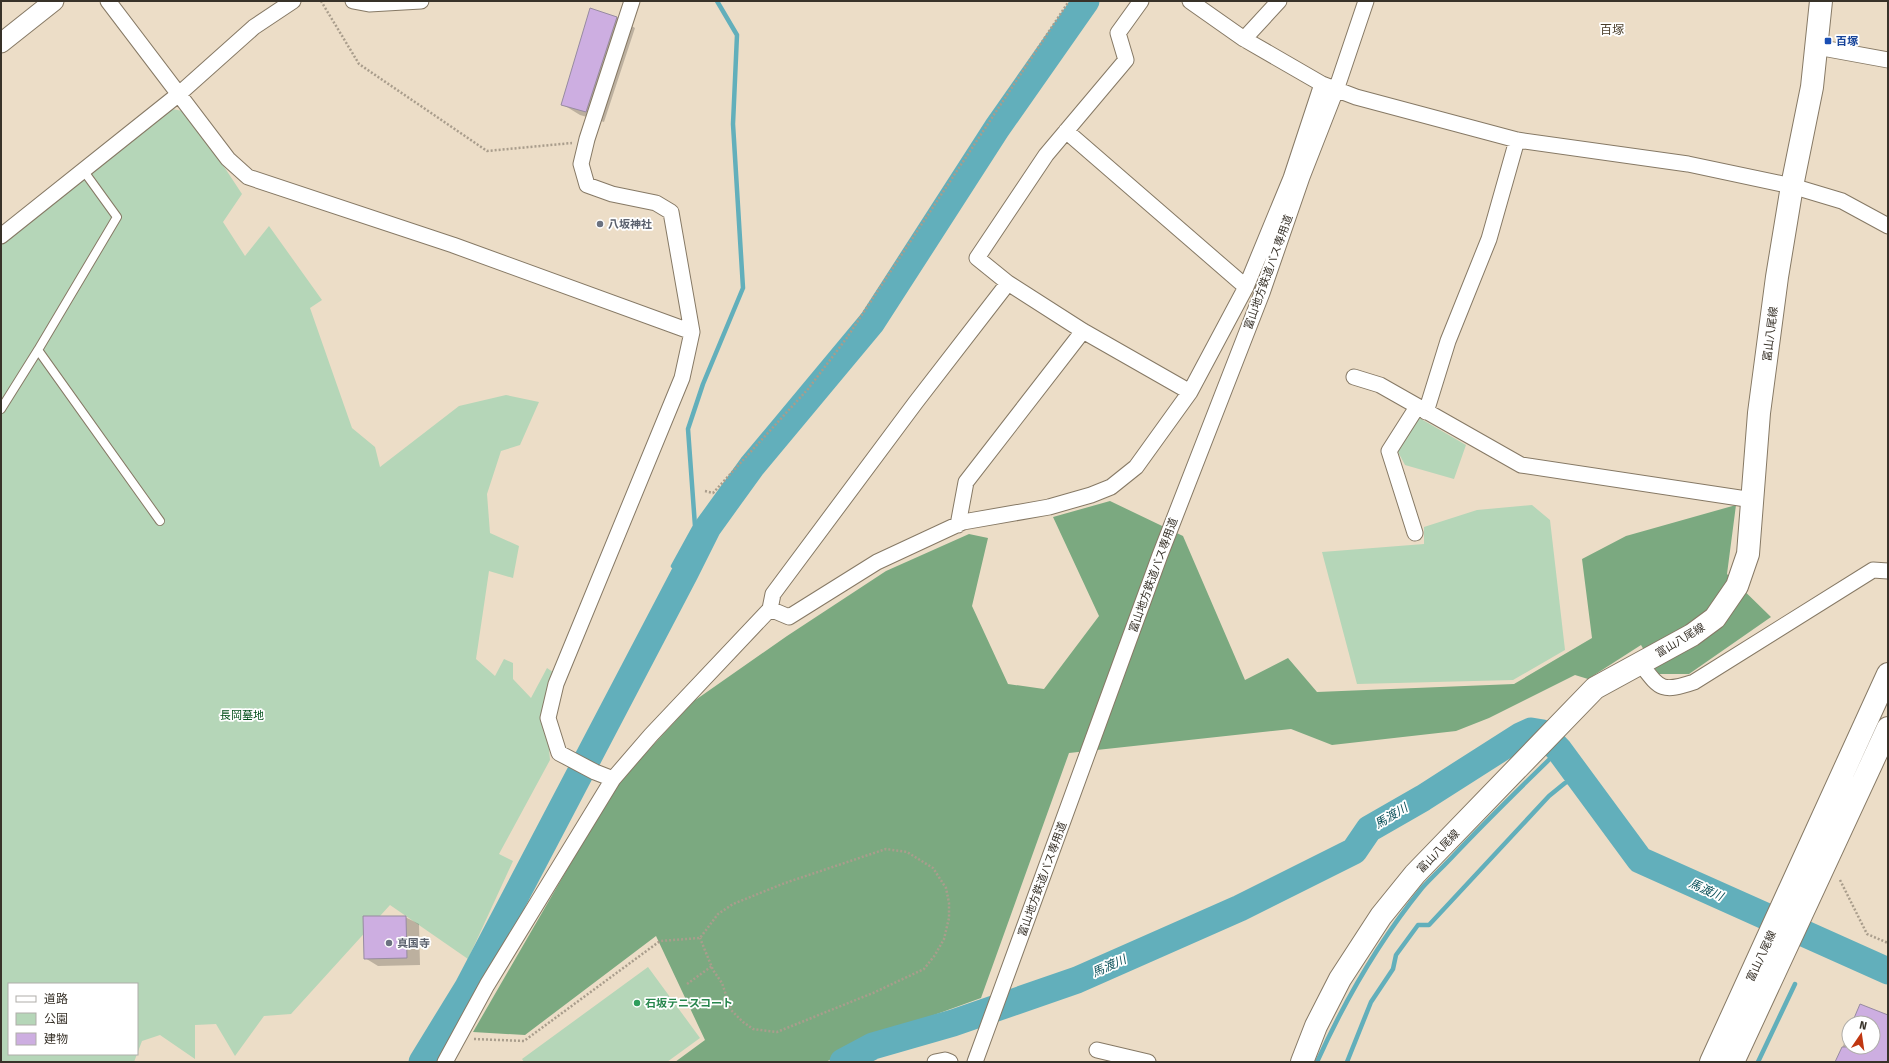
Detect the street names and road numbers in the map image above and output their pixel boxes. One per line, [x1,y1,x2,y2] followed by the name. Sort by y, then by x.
[1242,213,1295,331] street label: 富山地方鉄道バス専用道
[1761,306,1780,362] street label: 富山八尾線
[1127,516,1180,634] street label: 富山地方鉄道バス専用道
[1653,621,1707,660] street label: 富山八尾線
[1016,820,1069,938] street label: 富山地方鉄道バス専用道
[1415,827,1462,876] street label: 富山八尾線
[1744,929,1779,984] street label: 富山八尾線

